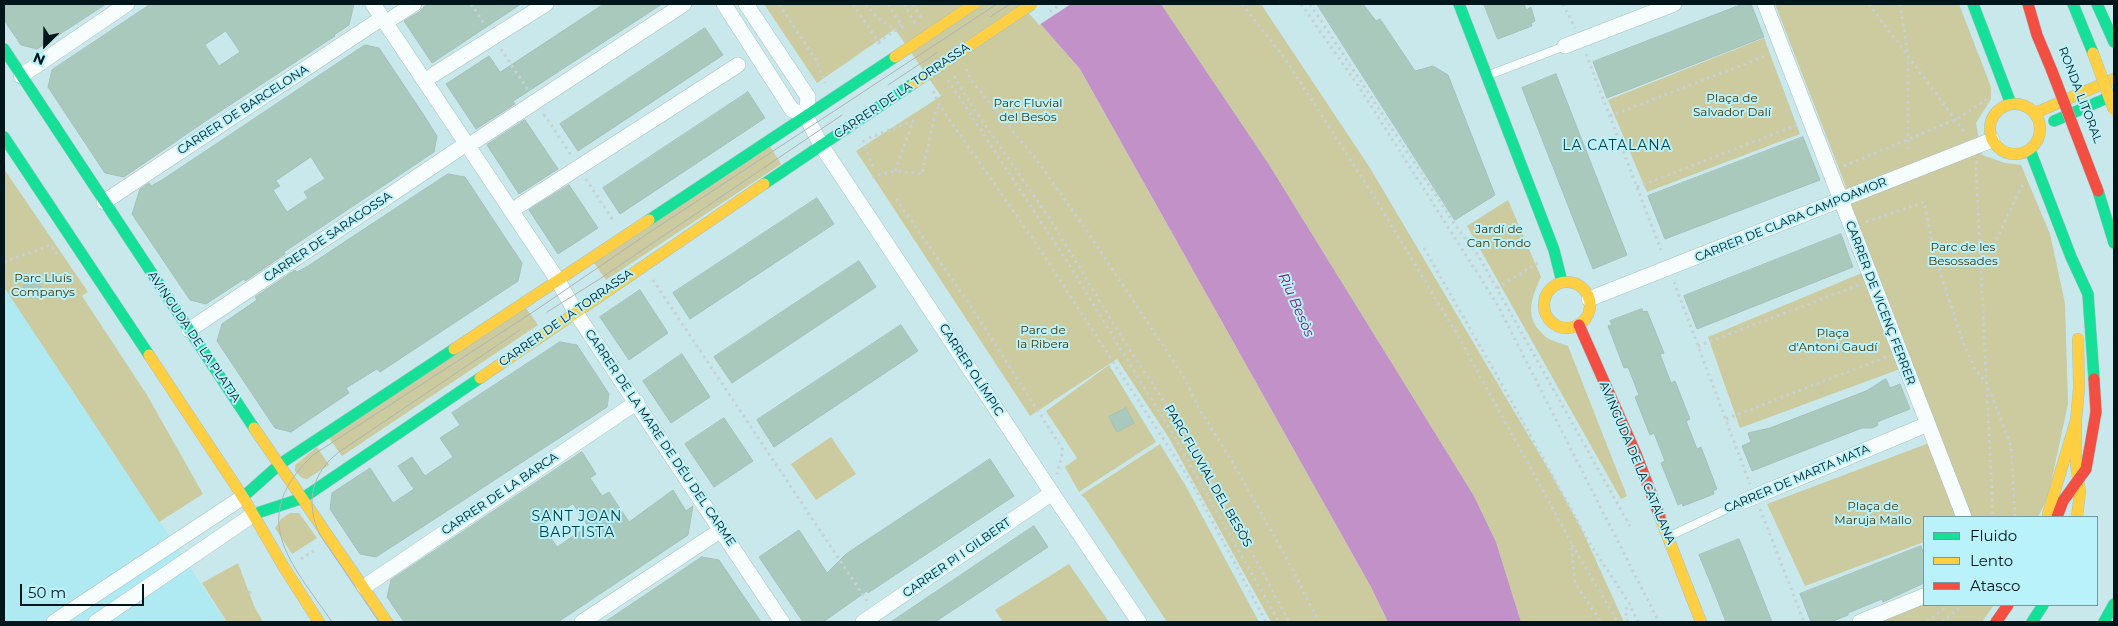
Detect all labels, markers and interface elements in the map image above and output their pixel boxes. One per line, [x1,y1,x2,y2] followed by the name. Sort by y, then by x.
[20,20,70,70] north arrow
[832,40,972,142] street label: CARRER DE LA TORRASSA
[2055,45,2105,145] street label: RONDA LITORAL
[30,48,48,69] text: N
[175,62,311,158] street label: CARRER DE BARCELONA
[1693,91,1771,119] park label: Plaça de Salvador Dalí
[993,96,1063,124] park label: Parc Fluvial del Besòs
[1561,138,1673,154] district label: LA CATALANA
[1693,175,1889,265] street label: CARRER DE CLARA CAMPOAMOR
[261,189,395,285] street label: CARRER DE SARAGOSSA
[1842,219,1918,387] street label: CARRER DE VICENÇ FERRER
[1467,222,1531,250] park label: Jardí de Can Tondo
[1928,240,1998,268] park label: Parc de les Besossades
[496,266,636,370] street label: CARRER DE LA TORRASSA
[145,269,243,405] street label: AVINGUDA DE LA PLATJA
[1274,270,1318,340] water label: Riu Besòs
[11,271,75,299] park label: Parc Lluís Companys
[936,321,1006,419] street label: CARRER OLÍMPIC
[1017,323,1069,351] park label: Parc de la Ribera
[1788,326,1878,354] park label: Plaça d'Antoni Gaudí
[582,327,738,549] street label: CARRER DE LA MARE DE DÉU DEL CARME
[1596,379,1678,547] street label: AVINGUDA DE LA CATALANA
[1161,402,1255,550] street label: PARC FLUVIAL DEL BESÒS
[1722,442,1872,516] street label: CARRER DE MARTA MATA
[439,450,561,538] street label: CARRER DE LA BARCA
[1834,499,1912,527] park label: Plaça de Maruja Mallo
[530,509,624,542] district label: SANT JOAN BAPTISTA
[900,515,1014,601] street label: CARRER PI I GILBERT
[1923,516,2098,606] legend
[1970,526,2017,545] text: Fluido
[1970,551,2013,570] text: Lento
[22,574,146,606] scale bar
[1970,576,2020,595] text: Atasco
[28,583,66,602] text: 50 m

